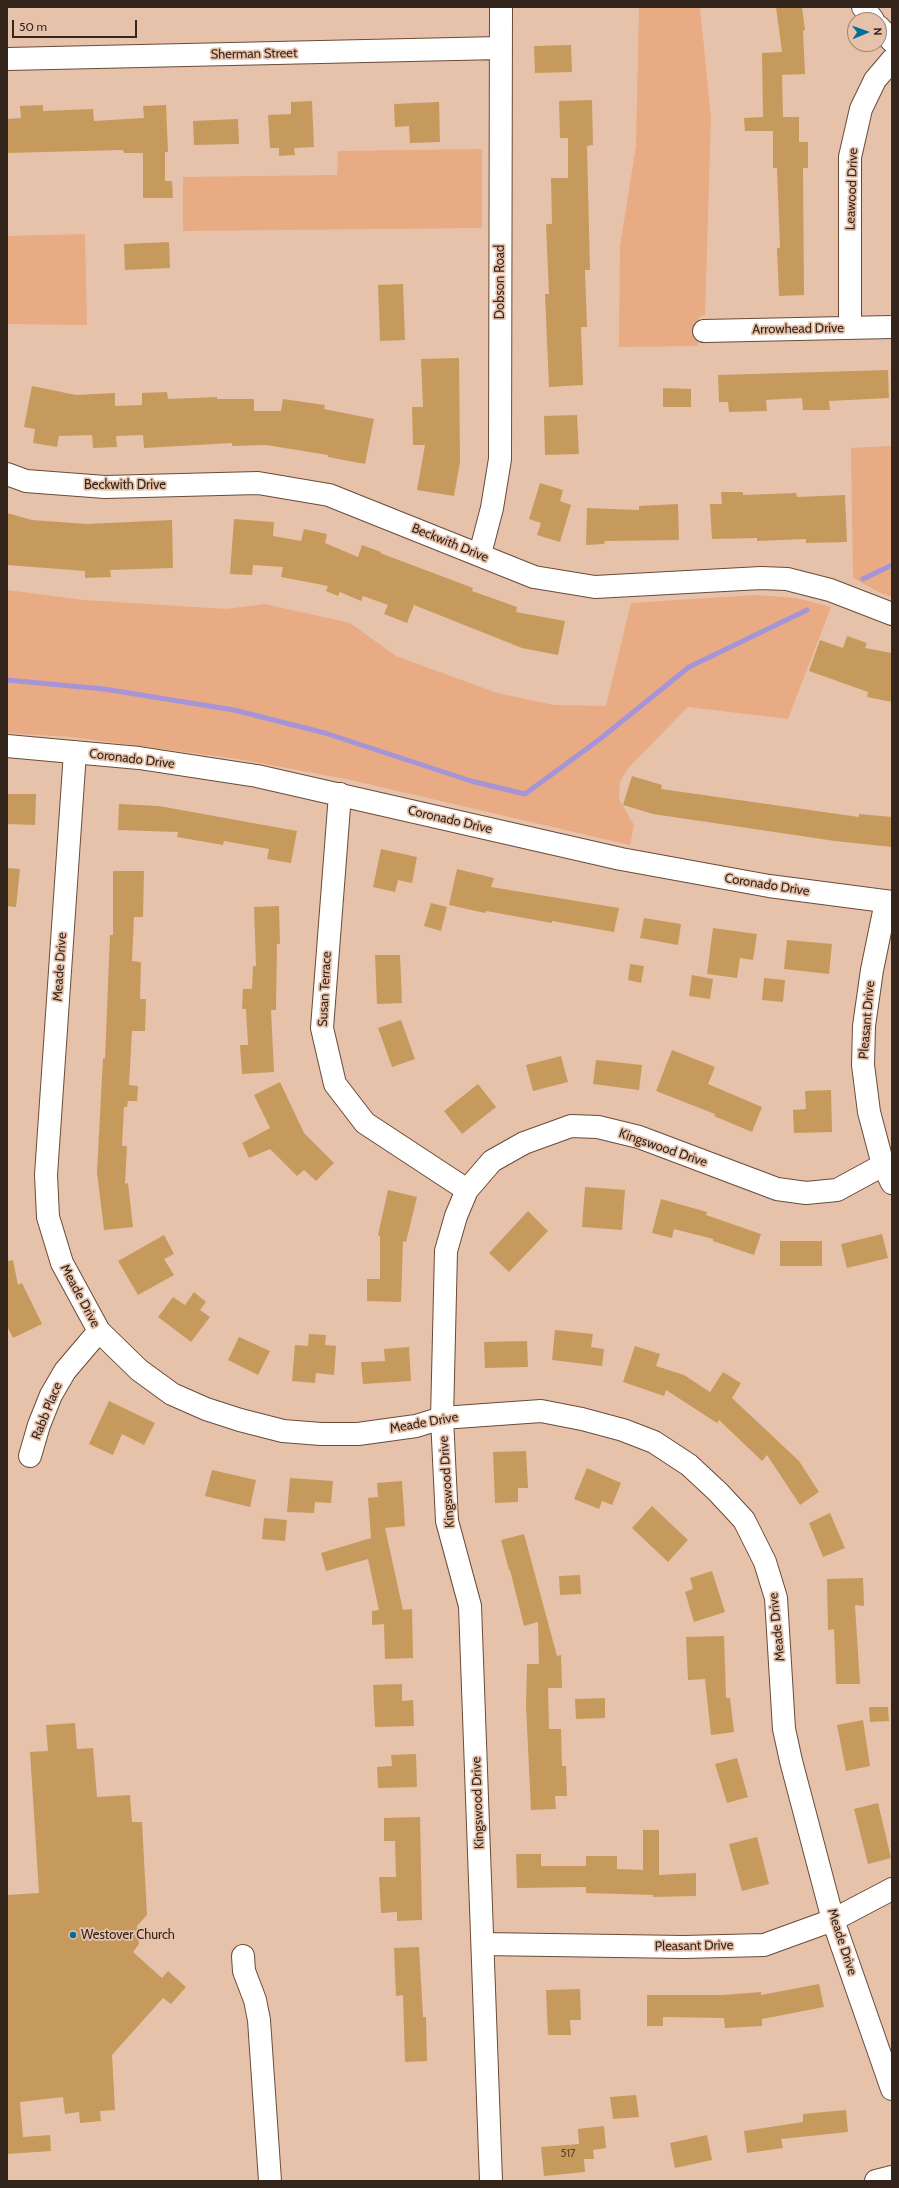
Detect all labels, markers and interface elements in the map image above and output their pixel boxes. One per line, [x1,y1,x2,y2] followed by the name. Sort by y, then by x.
[14,12,139,38] scale bar
[847,12,887,52] north arrow
[19,19,47,34] text: 50 m
[871,27,885,36] text: N
[211,45,297,63] street label: Sherman Street
[843,148,861,230] street label: Leawood Drive
[492,245,508,319] street label: Dobson Road
[752,320,844,338] street label: Arrowhead Drive
[84,477,166,493] street label: Beckwith Drive
[409,520,491,566] street label: Beckwith Drive
[88,746,176,772] street label: Coronado Drive
[406,803,494,837] street label: Coronado Drive
[723,871,811,899] street label: Coronado Drive
[50,932,70,1002] street label: Meade Drive
[315,951,335,1027] street label: Susan Terrace
[856,980,878,1060] street label: Pleasant Drive
[617,1126,709,1170] street label: Kingswood Drive
[57,1262,103,1330] street label: Meade Drive
[28,1380,66,1442] street label: Rabb Place
[389,1409,459,1437] street label: Meade Drive
[436,1435,458,1529] street label: Kingswood Drive
[766,1592,788,1662] street label: Meade Drive
[469,1757,487,1849] street label: Kingswood Drive
[824,1907,860,1977] street label: Meade Drive
[81,1927,175,1943] place label: Westover Church
[68,1930,78,1940] marker: Westover Church
[655,1938,733,1954] street label: Pleasant Drive
[560,2147,576,2161] house number: 517

